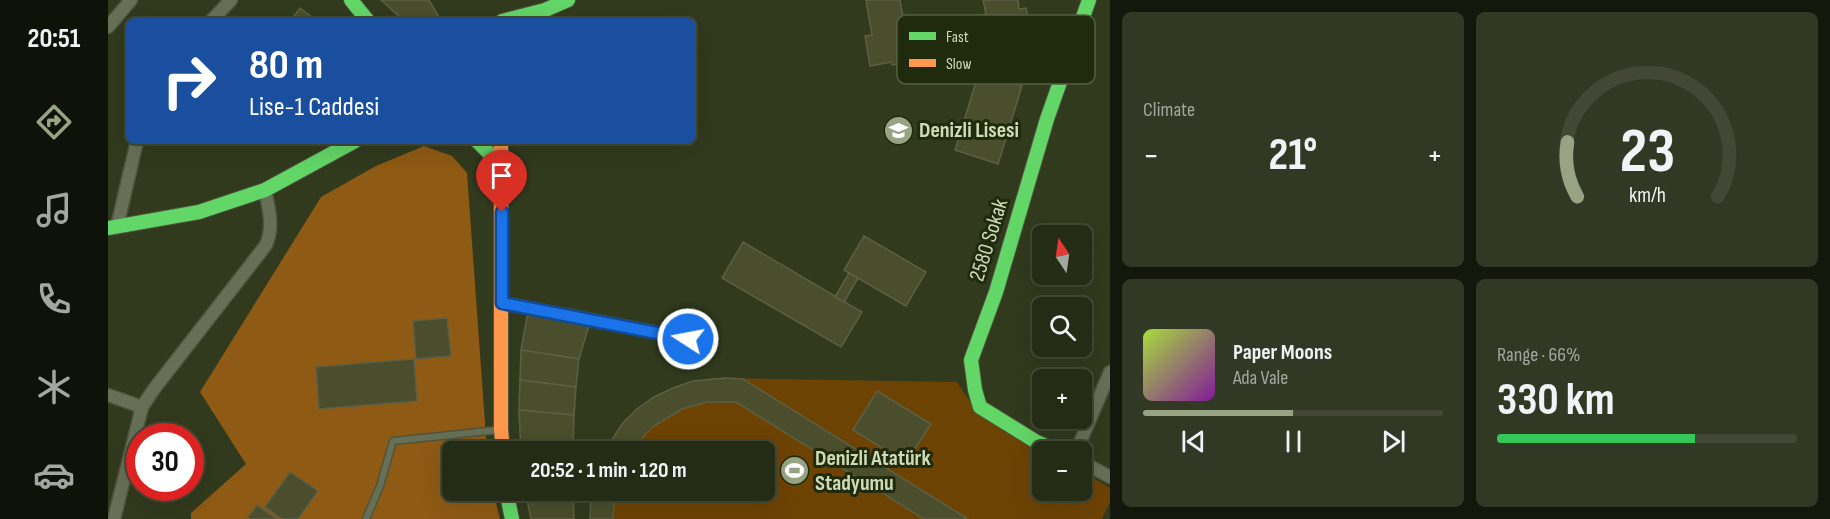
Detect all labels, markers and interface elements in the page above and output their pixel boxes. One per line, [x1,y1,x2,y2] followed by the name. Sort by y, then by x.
[897,15,1095,84] legend
[28,23,80,55] text: 20:51
[946,28,969,47] text: Fast
[249,40,323,91] text: 80 m
[150,42,228,120] icon: right
[946,55,971,74] text: Slow
[249,91,379,123] text: Lise-1 Caddesi
[1143,98,1195,122] text: Climate
[33,101,75,143] icon: directions
[882,114,914,146] school or university icon: Denizli Lisesi
[1619,115,1675,190] text: 23
[919,117,1019,144] place label: Denizli Lisesi
[1269,128,1317,183] text: 21°
[1143,136,1159,176] text: −
[1427,136,1443,176] text: +
[476,150,527,212] pin
[485,159,518,192] icon: arrive
[1628,183,1666,208] text: km/h
[33,189,75,231] icon: music
[964,195,1014,284] street label: 2580 Sokak
[1032,225,1092,285] north arrow
[1032,225,1092,501] map controls
[33,278,75,320] icon: phone
[1032,297,1092,357] button: search
[656,307,720,371] position arrow
[1233,339,1332,366] text: Paper Moons
[1497,343,1581,367] text: Range · 66%
[33,366,75,408] icon: climate
[1233,366,1288,390] text: Ada Vale
[1032,369,1092,429] button: +
[1497,373,1615,428] text: 330 km
[126,423,204,501] speed limit sign: 30
[1177,425,1210,458] icon: previous
[1277,425,1310,458] icon: pause
[1377,425,1410,458] icon: next
[1032,441,1092,501] button: −
[815,445,931,497] place label: Denizli Atatürk Stadyumu
[33,454,75,496] icon: car
[778,455,810,487] sports icon: Denizli Atatürk Stadyumu
[530,457,687,484] text: 20:52 · 1 min · 120 m

